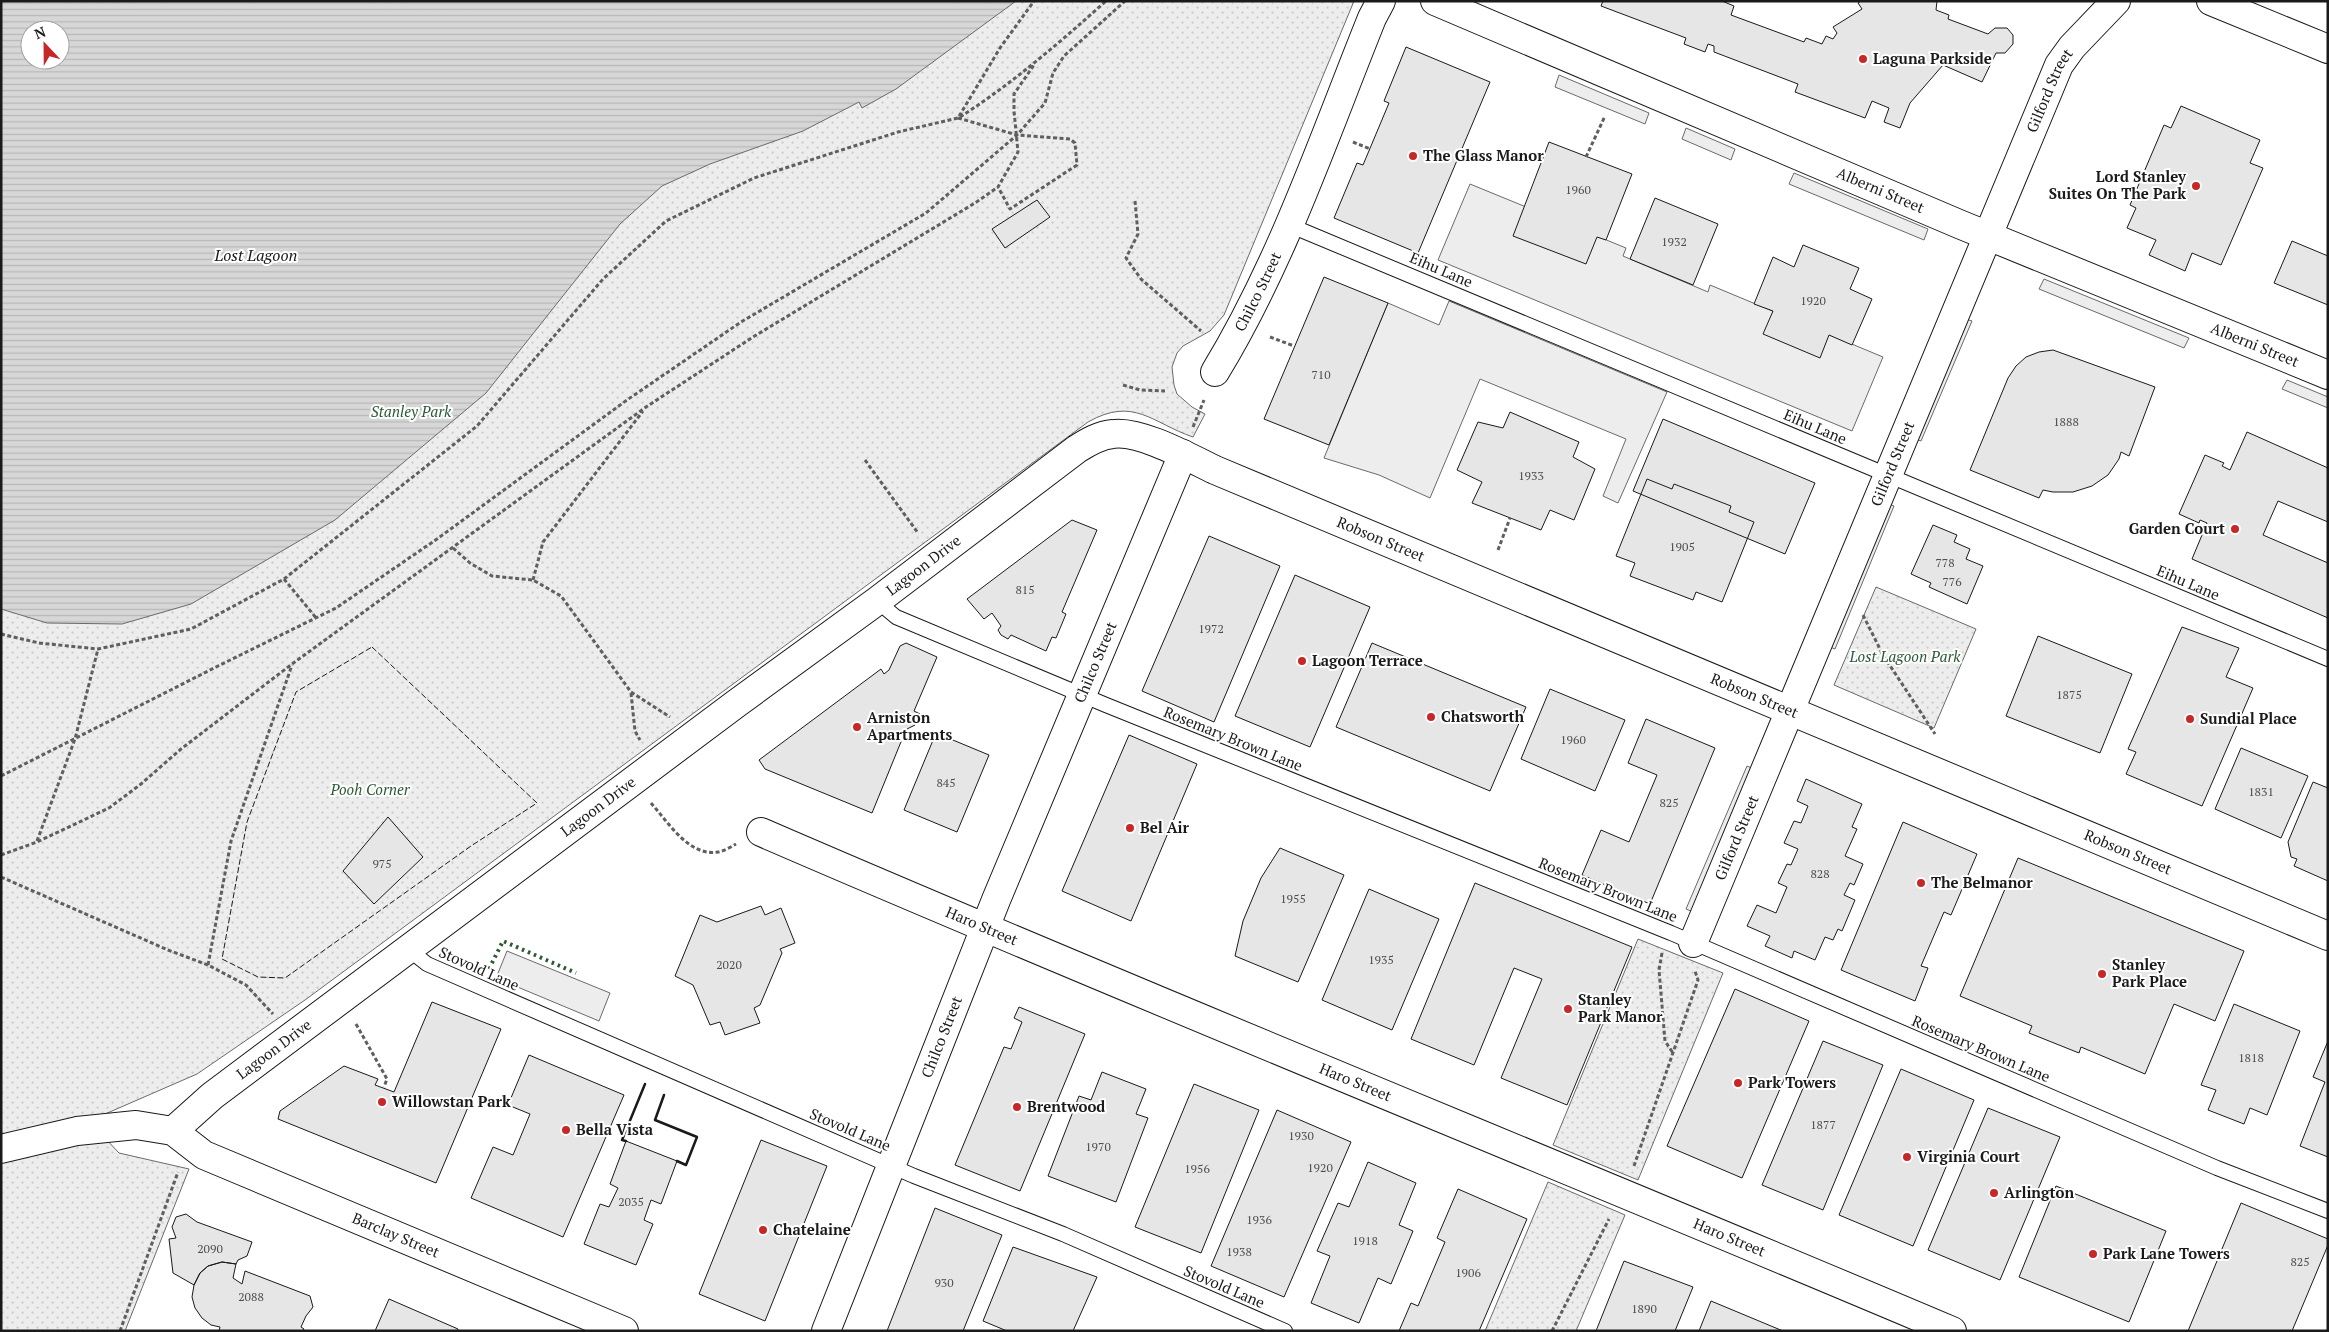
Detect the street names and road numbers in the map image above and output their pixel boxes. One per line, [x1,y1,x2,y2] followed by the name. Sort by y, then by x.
[2021,44,2077,135] street label: Gilford Street
[1834,162,1928,217] street label: Alberni Street
[1407,247,1476,291] street label: Eihu Lane
[1229,248,1285,335] street label: Chilco Street
[2208,317,2303,371] street label: Alberni Street
[1781,404,1850,448] street label: Eihu Lane
[1865,418,1919,509] street label: Gilford Street
[1334,511,1428,566] street label: Robson Street
[882,530,964,600] street label: Lagoon Drive
[2154,560,2223,604] street label: Eihu Lane
[1069,618,1121,706] street label: Chilco Street
[1708,668,1802,722] street label: Robson Street
[1161,701,1306,775] street label: Rosemary Brown Lane
[556,771,639,841] street label: Lagoon Drive
[1709,791,1763,883] street label: Gilford Street
[2081,824,2176,879] street label: Robson Street
[1536,852,1681,926] street label: Rosemary Brown Lane
[943,901,1021,950] street label: Haro Street
[436,941,523,995] street label: Stovold Lane
[916,992,966,1080] street label: Chilco Street
[1909,1010,2054,1086] street label: Rosemary Brown Lane
[232,1014,315,1083] street label: Lagoon Drive
[1317,1058,1395,1106] street label: Haro Street
[807,1103,894,1155] street label: Stovold Lane
[349,1207,443,1262] street label: Barclay Street
[1691,1213,1769,1261] street label: Haro Street
[1181,1260,1268,1312] street label: Stovold Lane

